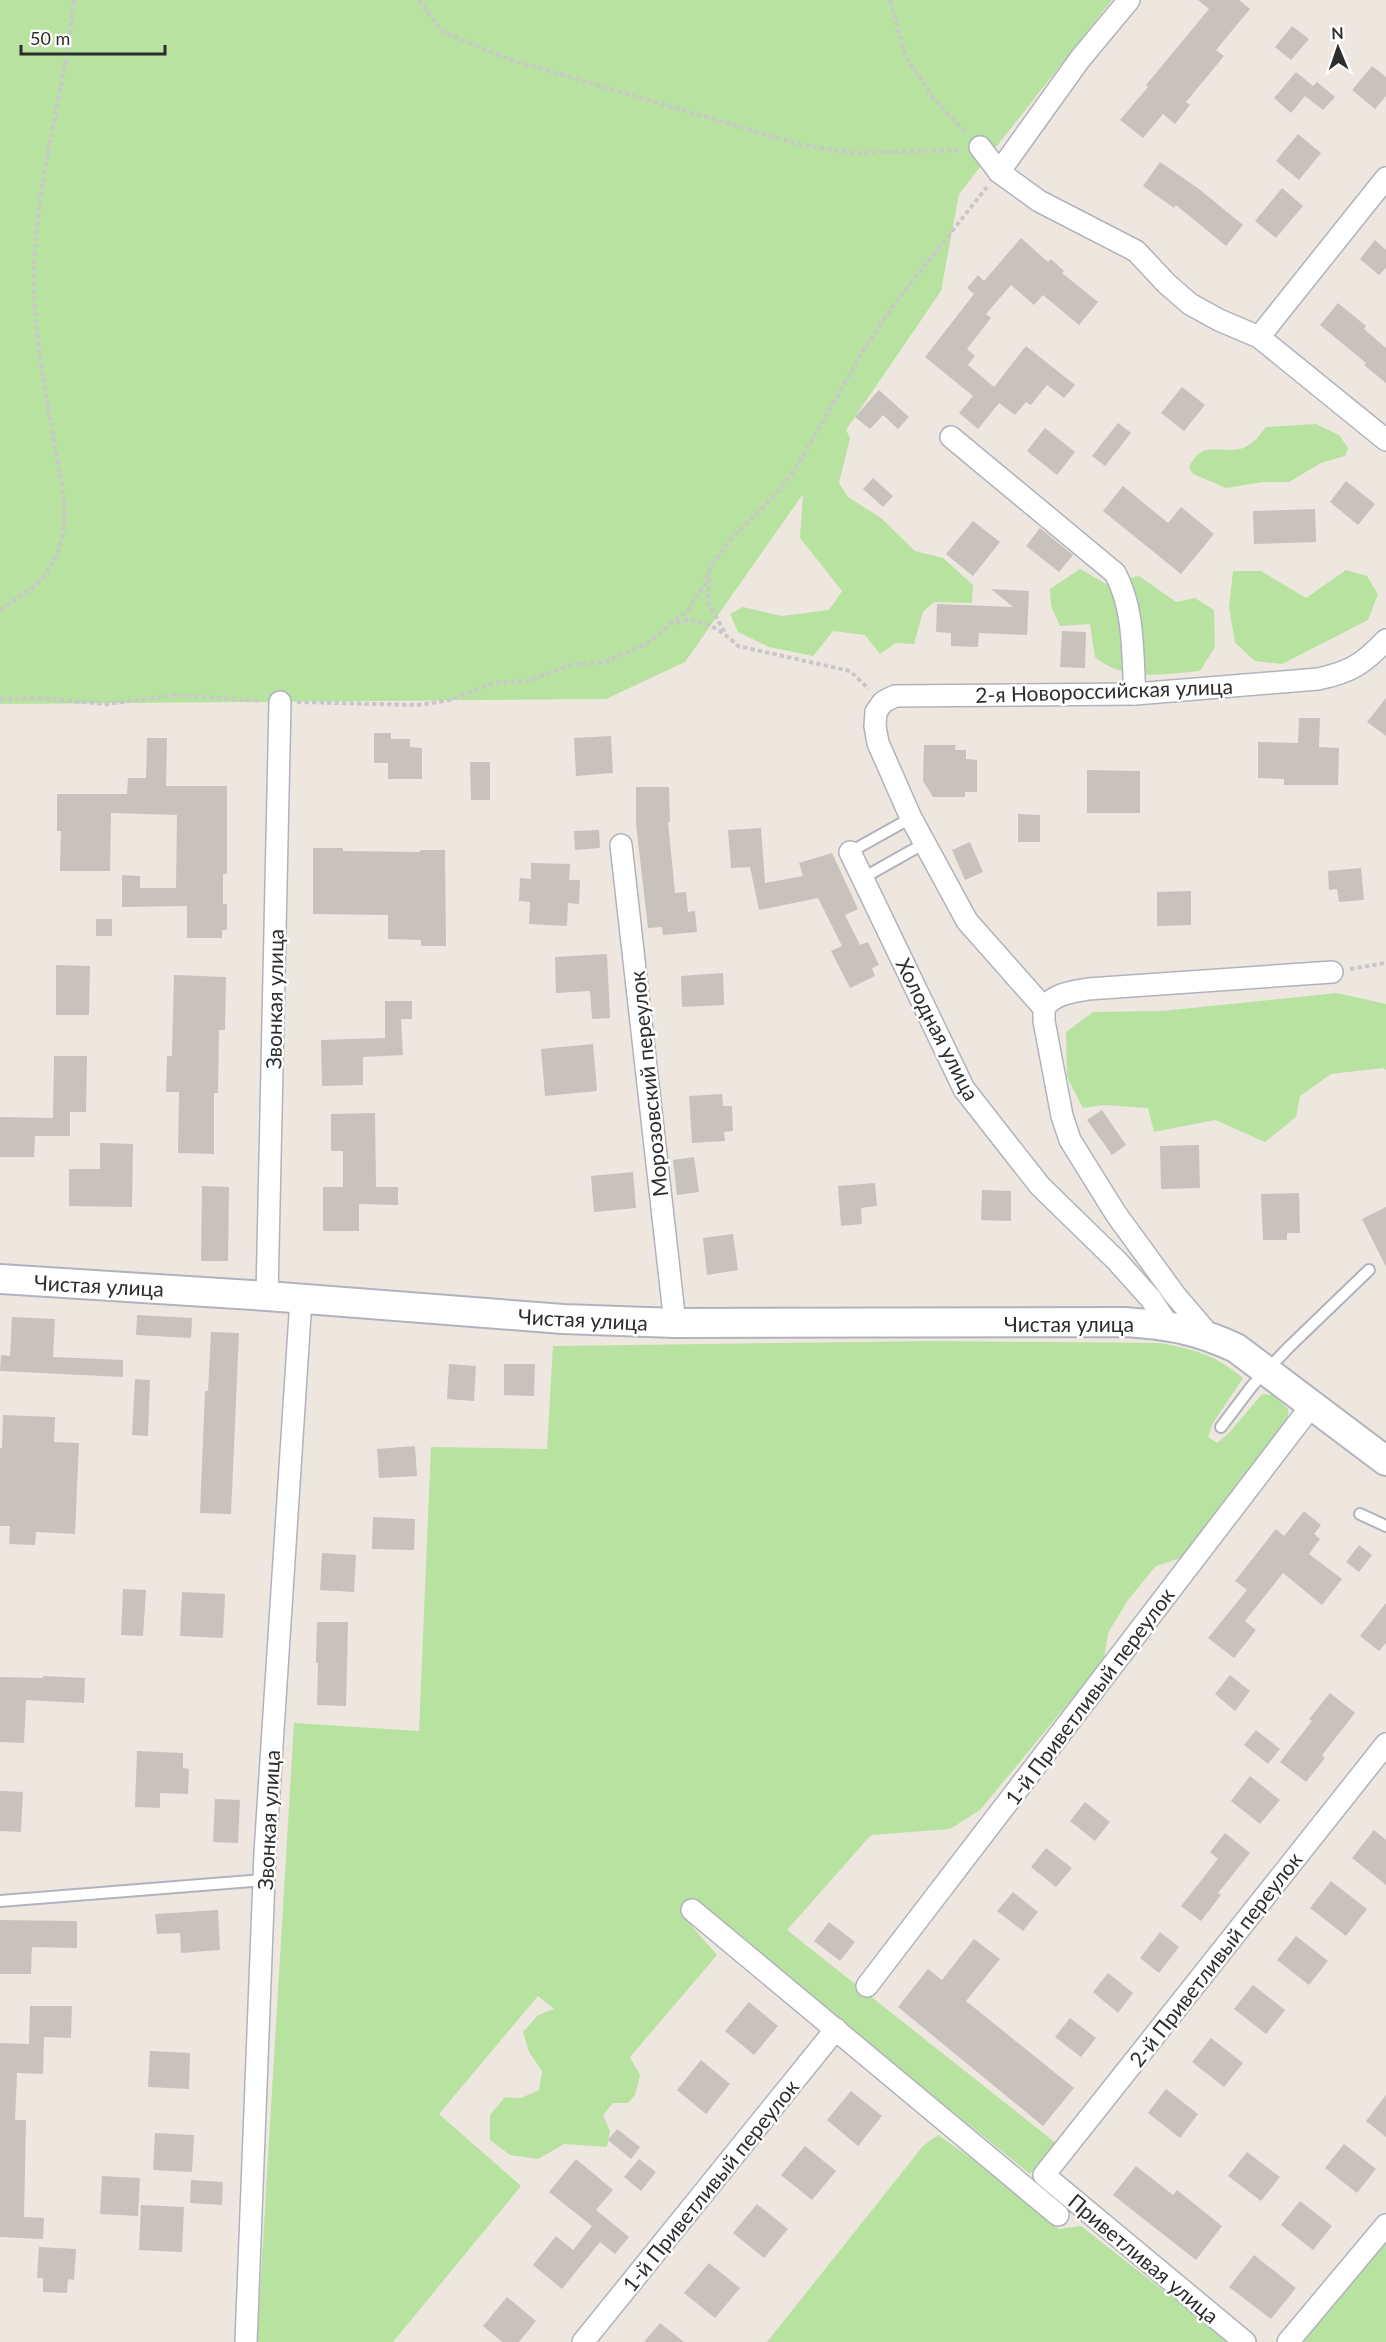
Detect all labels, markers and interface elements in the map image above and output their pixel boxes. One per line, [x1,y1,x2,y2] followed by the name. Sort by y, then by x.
[21,18,165,56] scale bar
[1308,18,1368,78] north arrow
[1331,23,1344,42] text: N
[30,27,70,49] text: 50 m
[975,673,1233,707] street label: 2-я Новороссийская улица
[260,929,288,1069] street label: Звонкая улица
[891,954,985,1104] street label: Холодная улица
[624,970,672,1198] street label: Морозовский переулок
[33,1269,165,1301] street label: Чистая улица
[517,1303,649,1335] street label: Чистая улица
[1004,1311,1134,1336] street label: Чистая улица
[999,1582,1179,1809] street label: 1-й Приветливый переулок
[252,1749,284,1891] street label: Звонкая улица
[1123,1847,1307,2071] street label: 2-й Приветливый переулок
[617,2074,803,2296] street label: 1-й Приветливый переулок
[1064,2188,1224,2328] street label: Приветливая улица

